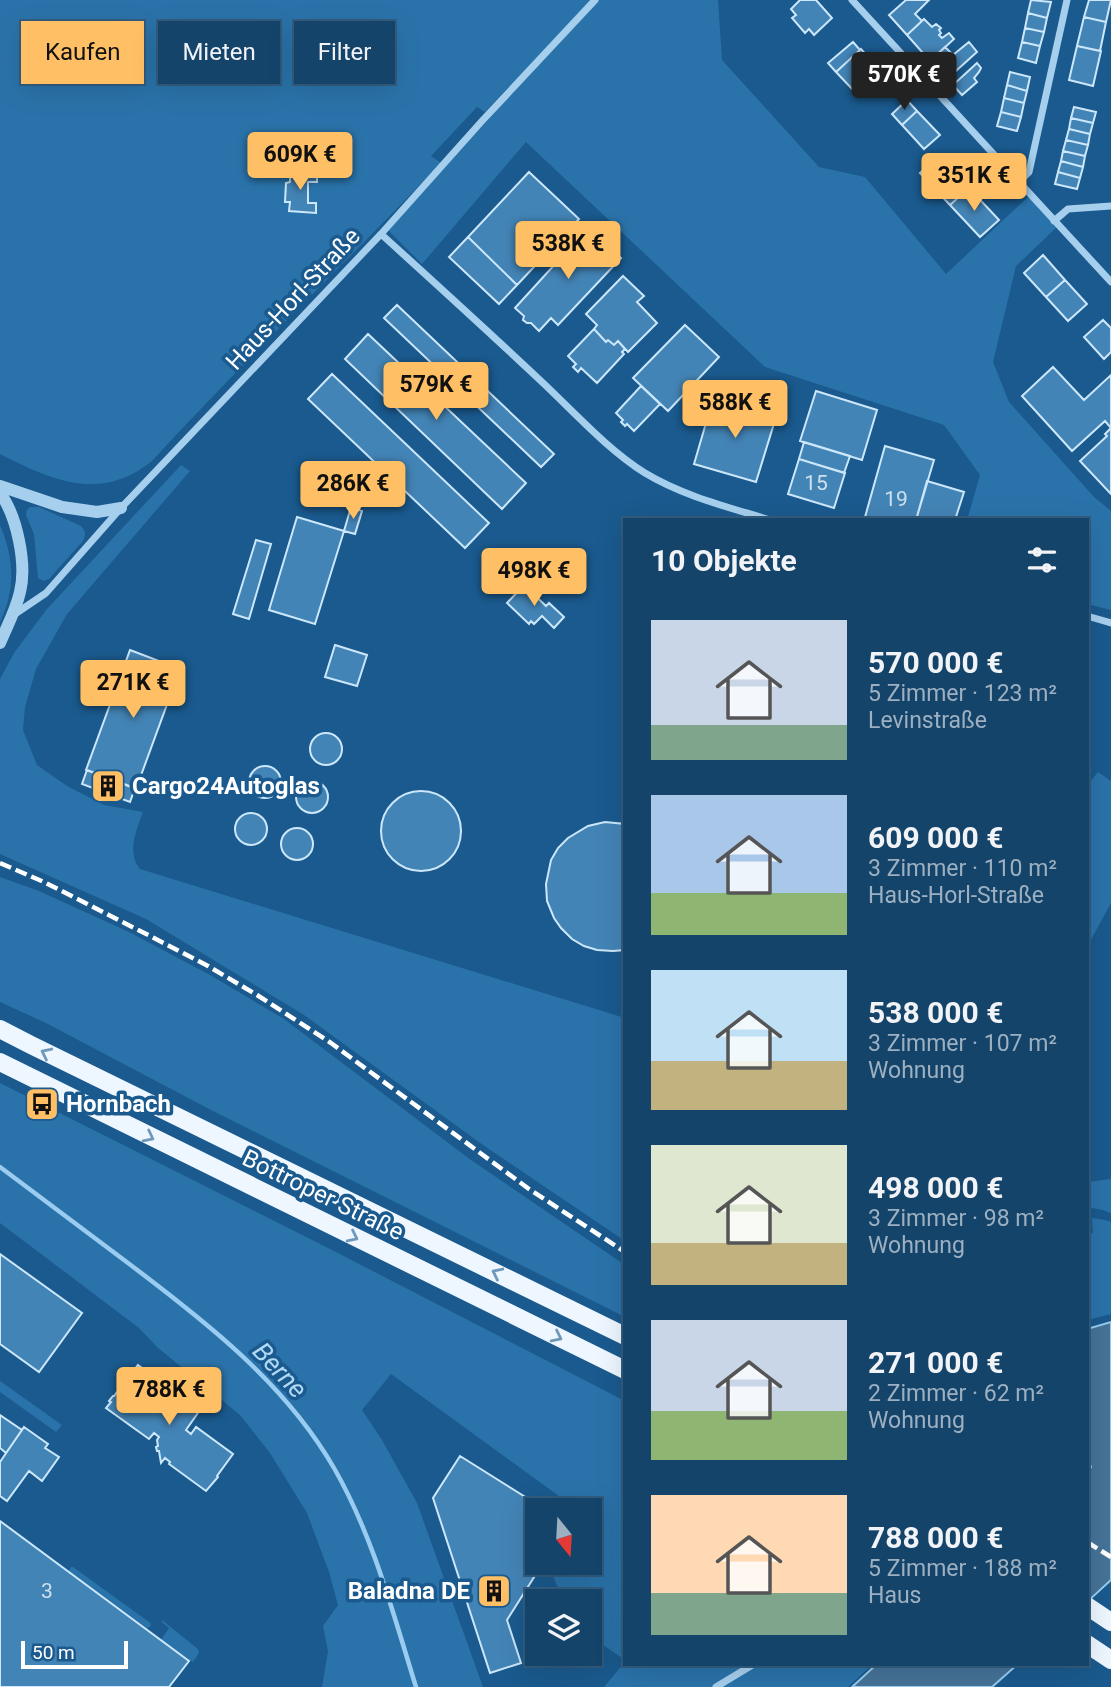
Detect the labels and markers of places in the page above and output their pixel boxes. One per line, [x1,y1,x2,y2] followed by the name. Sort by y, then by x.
[847,52,961,112] pin: 570K €
[243,132,357,192] pin: 609K €
[917,154,1031,213] pin: 351K €
[511,222,625,281] pin: 538K €
[379,362,493,422] pin: 579K €
[678,380,792,440] pin: 588K €
[296,462,410,521] pin: 286K €
[477,548,591,608] pin: 498K €
[76,660,190,720] pin: 271K €
[89,767,127,805] building icon: Cargo24Autoglas
[132,772,320,800] place label: Cargo24Autoglas
[23,1085,61,1123] bus stop icon: Hornbach
[66,1090,171,1118] place label: Hornbach
[112,1368,226,1427] pin: 788K €
[475,1572,513,1610] building icon: Baladna DE
[348,1577,470,1605] place label: Baladna DE

